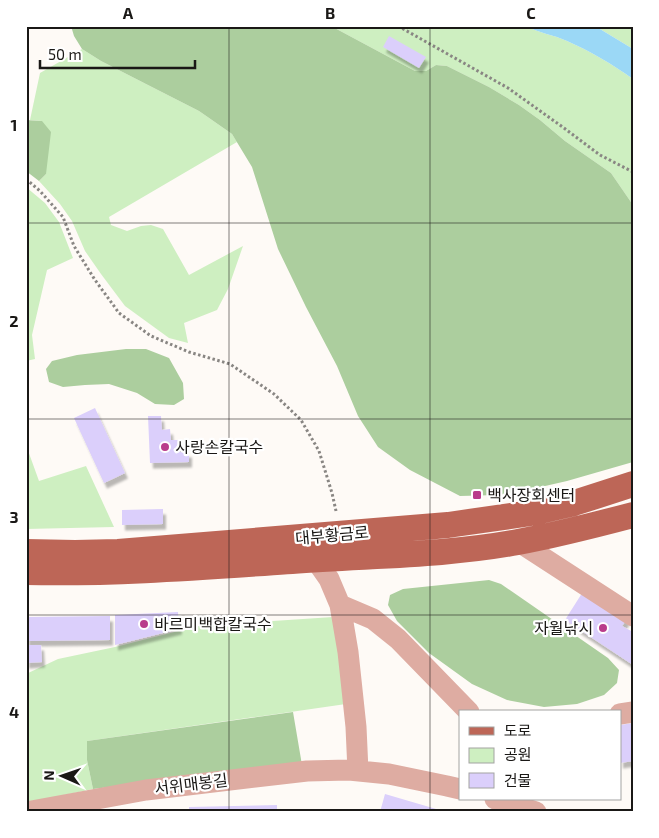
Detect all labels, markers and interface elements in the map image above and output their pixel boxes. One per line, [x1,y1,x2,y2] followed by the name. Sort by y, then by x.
[123,3,134,22] text: A
[325,3,335,22] text: B
[526,3,536,22] text: C
[40,38,195,70] scale bar
[48,45,82,63] text: 50 m
[11,115,17,134] text: 1
[9,311,19,330] text: 2
[175,437,263,456] place label: 사랑손칼국수
[159,441,171,453] marker: 사랑손칼국수
[487,485,575,504] place label: 백사장회센터
[471,489,483,501] marker: 백사장회센터
[9,507,19,526] text: 3
[294,522,370,547] street label: 대부황금로
[154,614,272,633] place label: 바르미백합칼국수
[138,618,150,630] marker: 바르미백합칼국수
[534,618,593,637] place label: 자월낚시
[597,622,609,634] marker: 자월낚시
[9,702,19,721] text: 4
[459,710,622,800] legend
[504,721,532,739] text: 도로
[504,745,532,763] text: 공원
[38,750,88,800] north arrow
[40,770,57,781] text: N
[153,770,229,797] street label: 서위매봉길
[504,771,532,789] text: 건물

